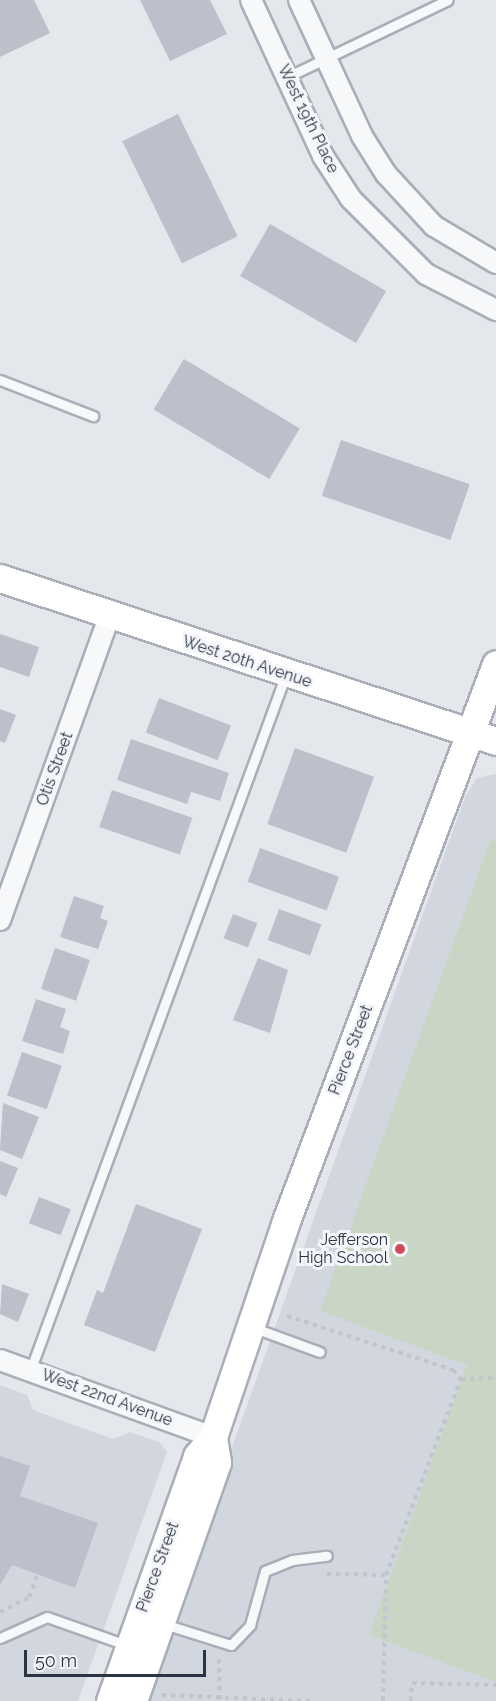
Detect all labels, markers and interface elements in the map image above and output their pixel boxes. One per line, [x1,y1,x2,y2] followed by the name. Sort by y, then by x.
[273,62,343,176] street label: West 19th Place
[180,632,314,692] street label: West 20th Avenue
[33,730,77,808] street label: Otis Street
[325,1002,377,1098] street label: Pierce Street
[298,1230,388,1268] place label: Jefferson High School
[393,1242,407,1256] marker: Jefferson High School
[39,1365,175,1431] street label: West 22nd Avenue
[133,1519,183,1615] street label: Pierce Street
[27,1638,208,1676] scale bar
[35,1650,77,1671] text: 50 m

